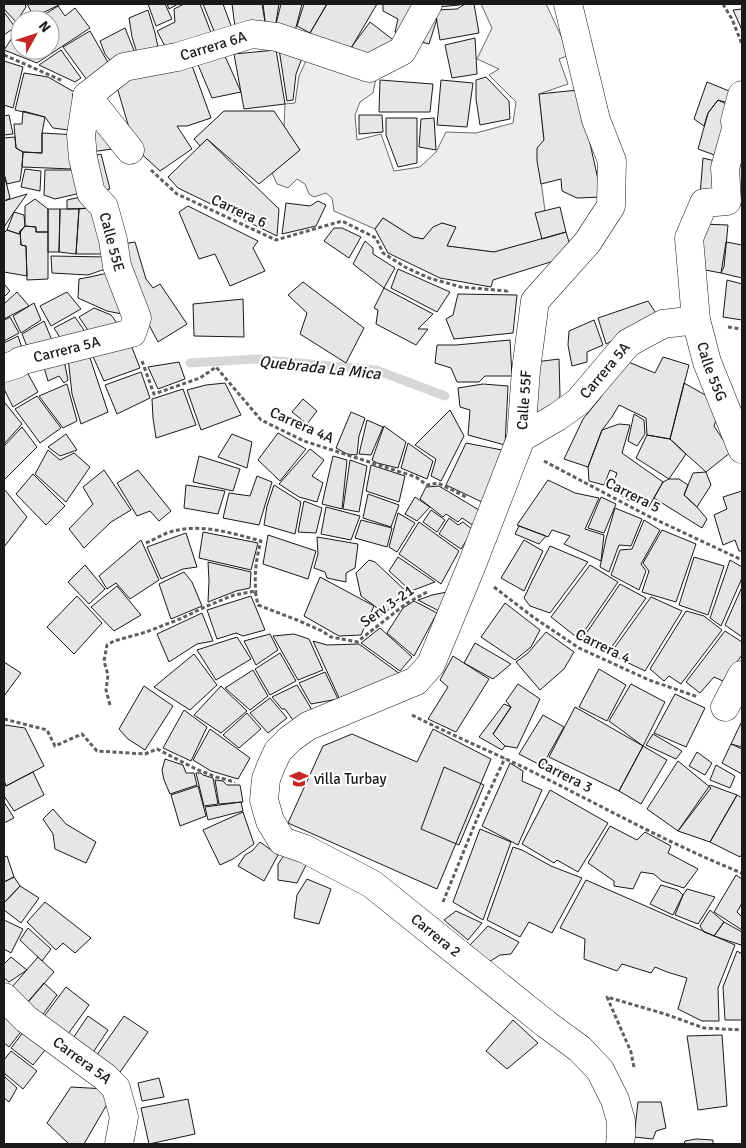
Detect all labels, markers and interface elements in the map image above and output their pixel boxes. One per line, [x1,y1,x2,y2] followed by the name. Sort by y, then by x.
[10,10,60,60] north arrow
[35,18,54,36] text: N
[178,27,249,64] street label: Carrera 6A
[208,190,270,232] street label: Carrera 6
[95,210,129,274] street label: Calle 55E
[31,332,102,366] street label: Carrera 5A
[576,338,634,402] street label: Carrera 5A
[693,340,731,404] street label: Calle 55G
[258,352,383,384] water label: Quebrada La Mica
[513,369,535,431] street label: Calle 55F
[267,403,337,447] street label: Carrera 4A
[603,474,663,516] street label: Carrera 5
[357,581,417,631] street label: Serv 3-21
[572,625,634,667] street label: Carrera 4
[535,754,595,796] street label: Carrera 3
[288,768,310,790] school or university icon: villa Turbay
[314,770,386,788] place label: villa Turbay
[407,910,465,961] street label: Carrera 2
[49,1033,116,1088] street label: Carrera 5A

